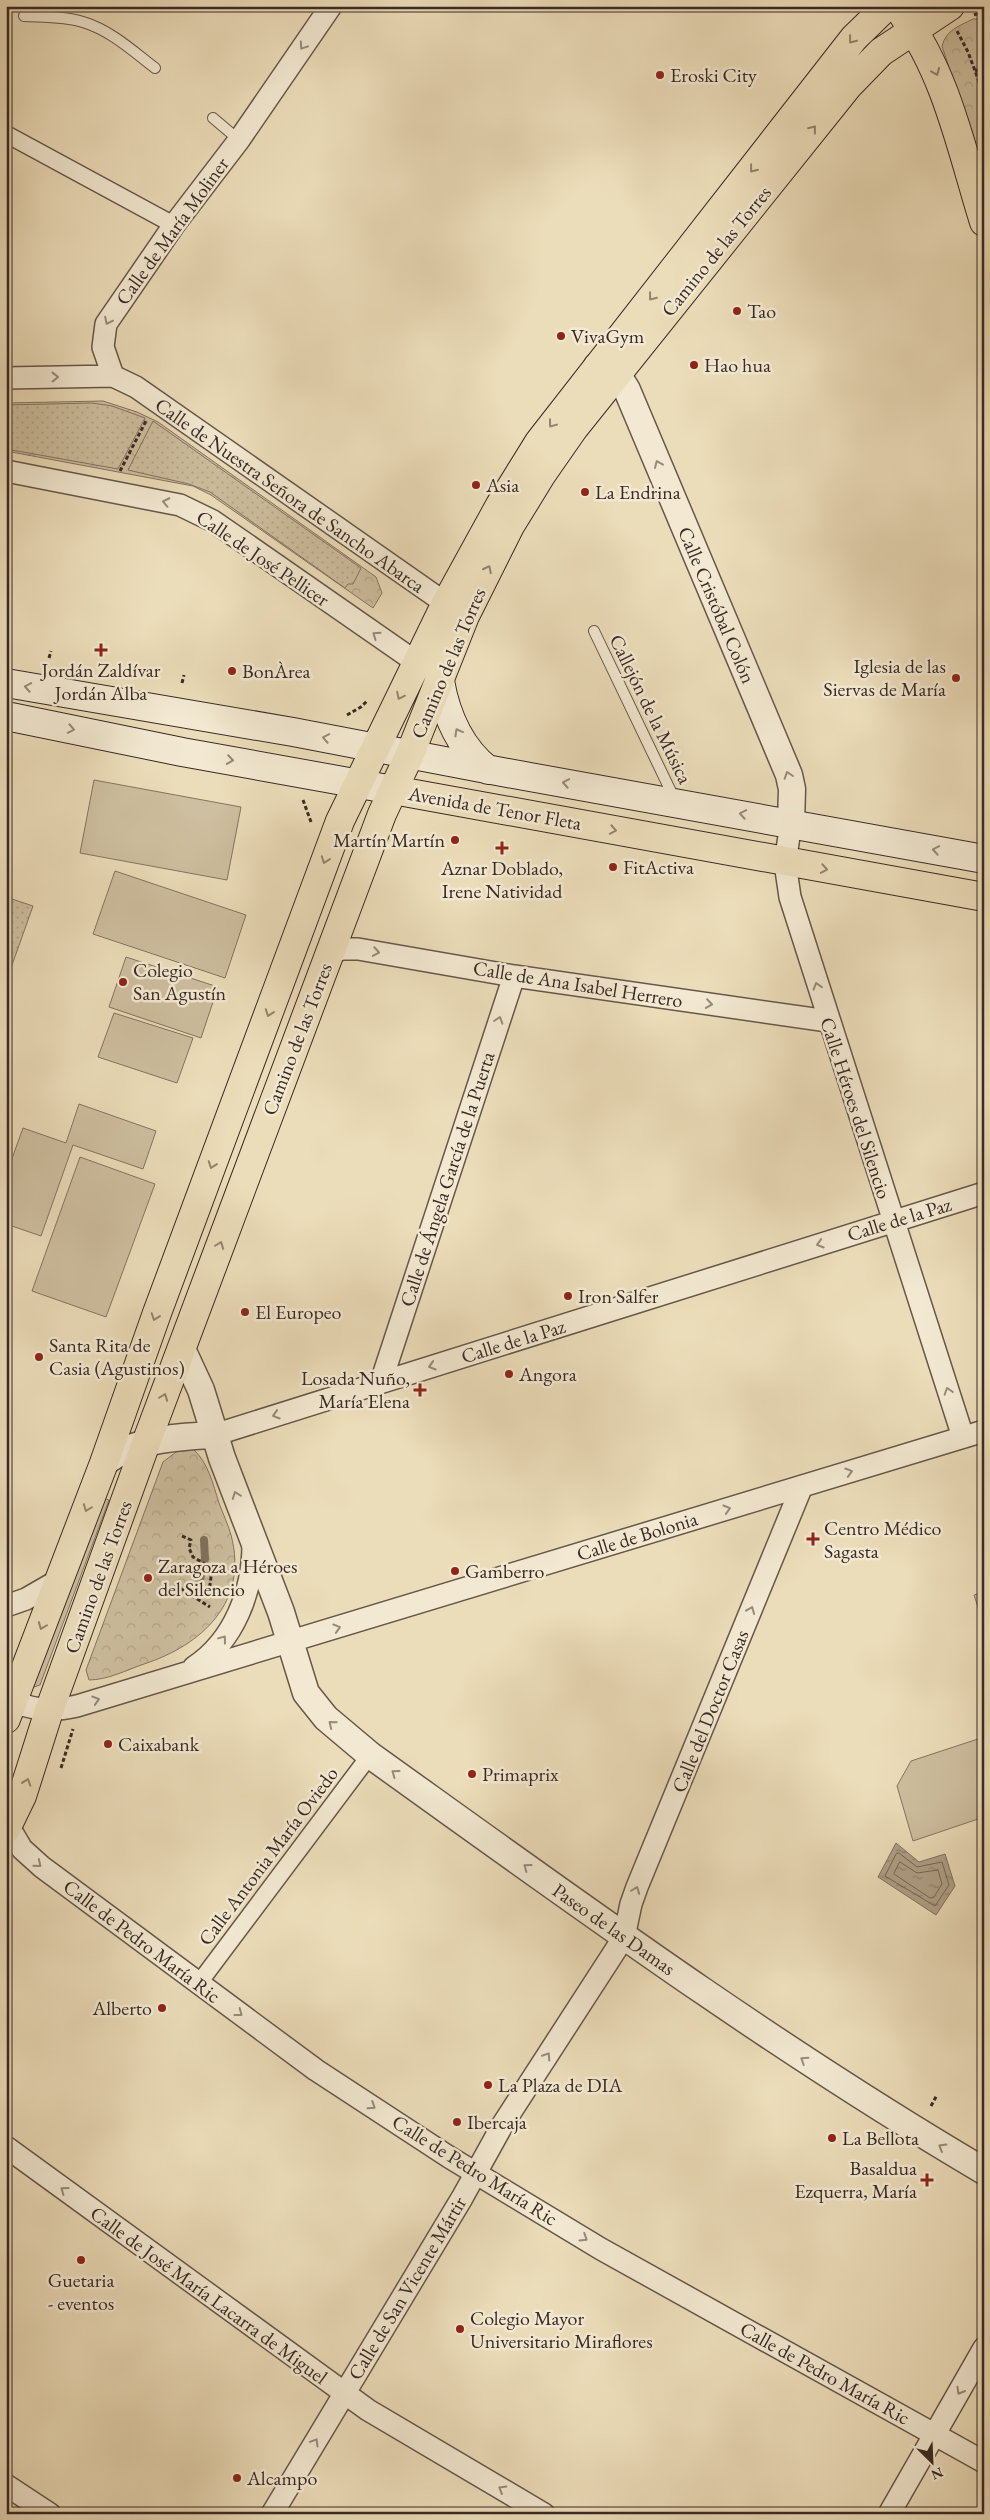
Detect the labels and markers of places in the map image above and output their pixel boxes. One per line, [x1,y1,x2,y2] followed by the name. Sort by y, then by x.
[670,62,757,88] place label: Eroski City
[654,69,666,81] marker: Eroski City
[747,298,776,324] place label: Tao
[731,305,743,317] marker: Tao
[571,323,645,349] place label: VivaGym
[555,330,567,342] marker: VivaGym
[704,352,771,378] place label: Hao hua
[688,359,700,371] marker: Hao hua
[485,472,519,498] place label: Asia
[470,479,482,491] marker: Asia
[595,479,681,505] place label: La Endrina
[579,486,591,498] marker: La Endrina
[95,644,107,656] marker: Jordán Zaldívar Jordán Alba
[823,653,946,702] place label: Iglesia de las Siervas de María
[39,657,161,706] place label: Jordán Zaldívar Jordán Alba
[242,658,311,684] place label: BonÀrea
[226,665,238,677] marker: BonÀrea
[950,672,962,684] marker: Iglesia de las Siervas de María
[333,827,445,853] place label: Martín Martín
[449,834,461,846] marker: Martín Martín
[496,842,508,854] marker: Aznar Doblado, Irene Natividad
[623,854,694,880] place label: FitActiva
[440,855,563,904] place label: Aznar Doblado, Irene Natividad
[607,861,619,873] marker: FitActiva
[133,957,227,1006] place label: Colegio San Agustín
[117,976,129,988] marker: Colegio San Agustín
[578,1283,659,1309] place label: Iron Salfer
[562,1290,574,1302] marker: Iron Salfer
[255,1299,341,1325] place label: El Europeo
[239,1306,251,1318] marker: El Europeo
[49,1332,185,1381] place label: Santa Rita de Casia (Agustinos)
[33,1351,45,1363] marker: Santa Rita de Casia (Agustinos)
[518,1361,577,1387] place label: Angora
[301,1365,410,1414] place label: Losada Nuño, María Elena
[503,1368,515,1380] marker: Angora
[414,1384,426,1396] marker: Losada Nuño, María Elena
[824,1515,941,1564] place label: Centro Médico Sagasta
[806,1532,820,1546] marker: Centro Médico Sagasta
[158,1553,297,1602] place label: Zaragoza a Héroes del Silencio
[465,1558,545,1584] place label: Gamberro
[449,1565,461,1577] marker: Gamberro
[142,1572,154,1584] marker: Zaragoza a Héroes del Silencio
[118,1731,200,1757] place label: Caixabank
[102,1738,114,1750] marker: Caixabank
[482,1761,559,1787] place label: Primaprix
[466,1768,478,1780] marker: Primaprix
[91,1995,152,2021] place label: Alberto
[156,2002,168,2014] marker: Alberto
[498,2072,622,2098] place label: La Plaza de DIA
[482,2079,494,2091] marker: La Plaza de DIA
[467,2109,527,2135] place label: Ibercaja
[451,2116,463,2128] marker: Ibercaja
[842,2125,919,2151] place label: La Bellota
[826,2132,838,2144] marker: La Bellota
[794,2155,917,2204] place label: Basaldua Ezquerra, María
[921,2174,933,2186] marker: Basaldua Ezquerra, María
[75,2254,87,2266] marker: Guetaria - eventos
[48,2267,114,2316] place label: Guetaria - eventos
[470,2305,653,2354] place label: Colegio Mayor Universitario Miraflores
[454,2323,466,2335] marker: Colegio Mayor Universitario Miraflores
[246,2465,317,2491] place label: Alcampo
[231,2472,243,2484] marker: Alcampo

